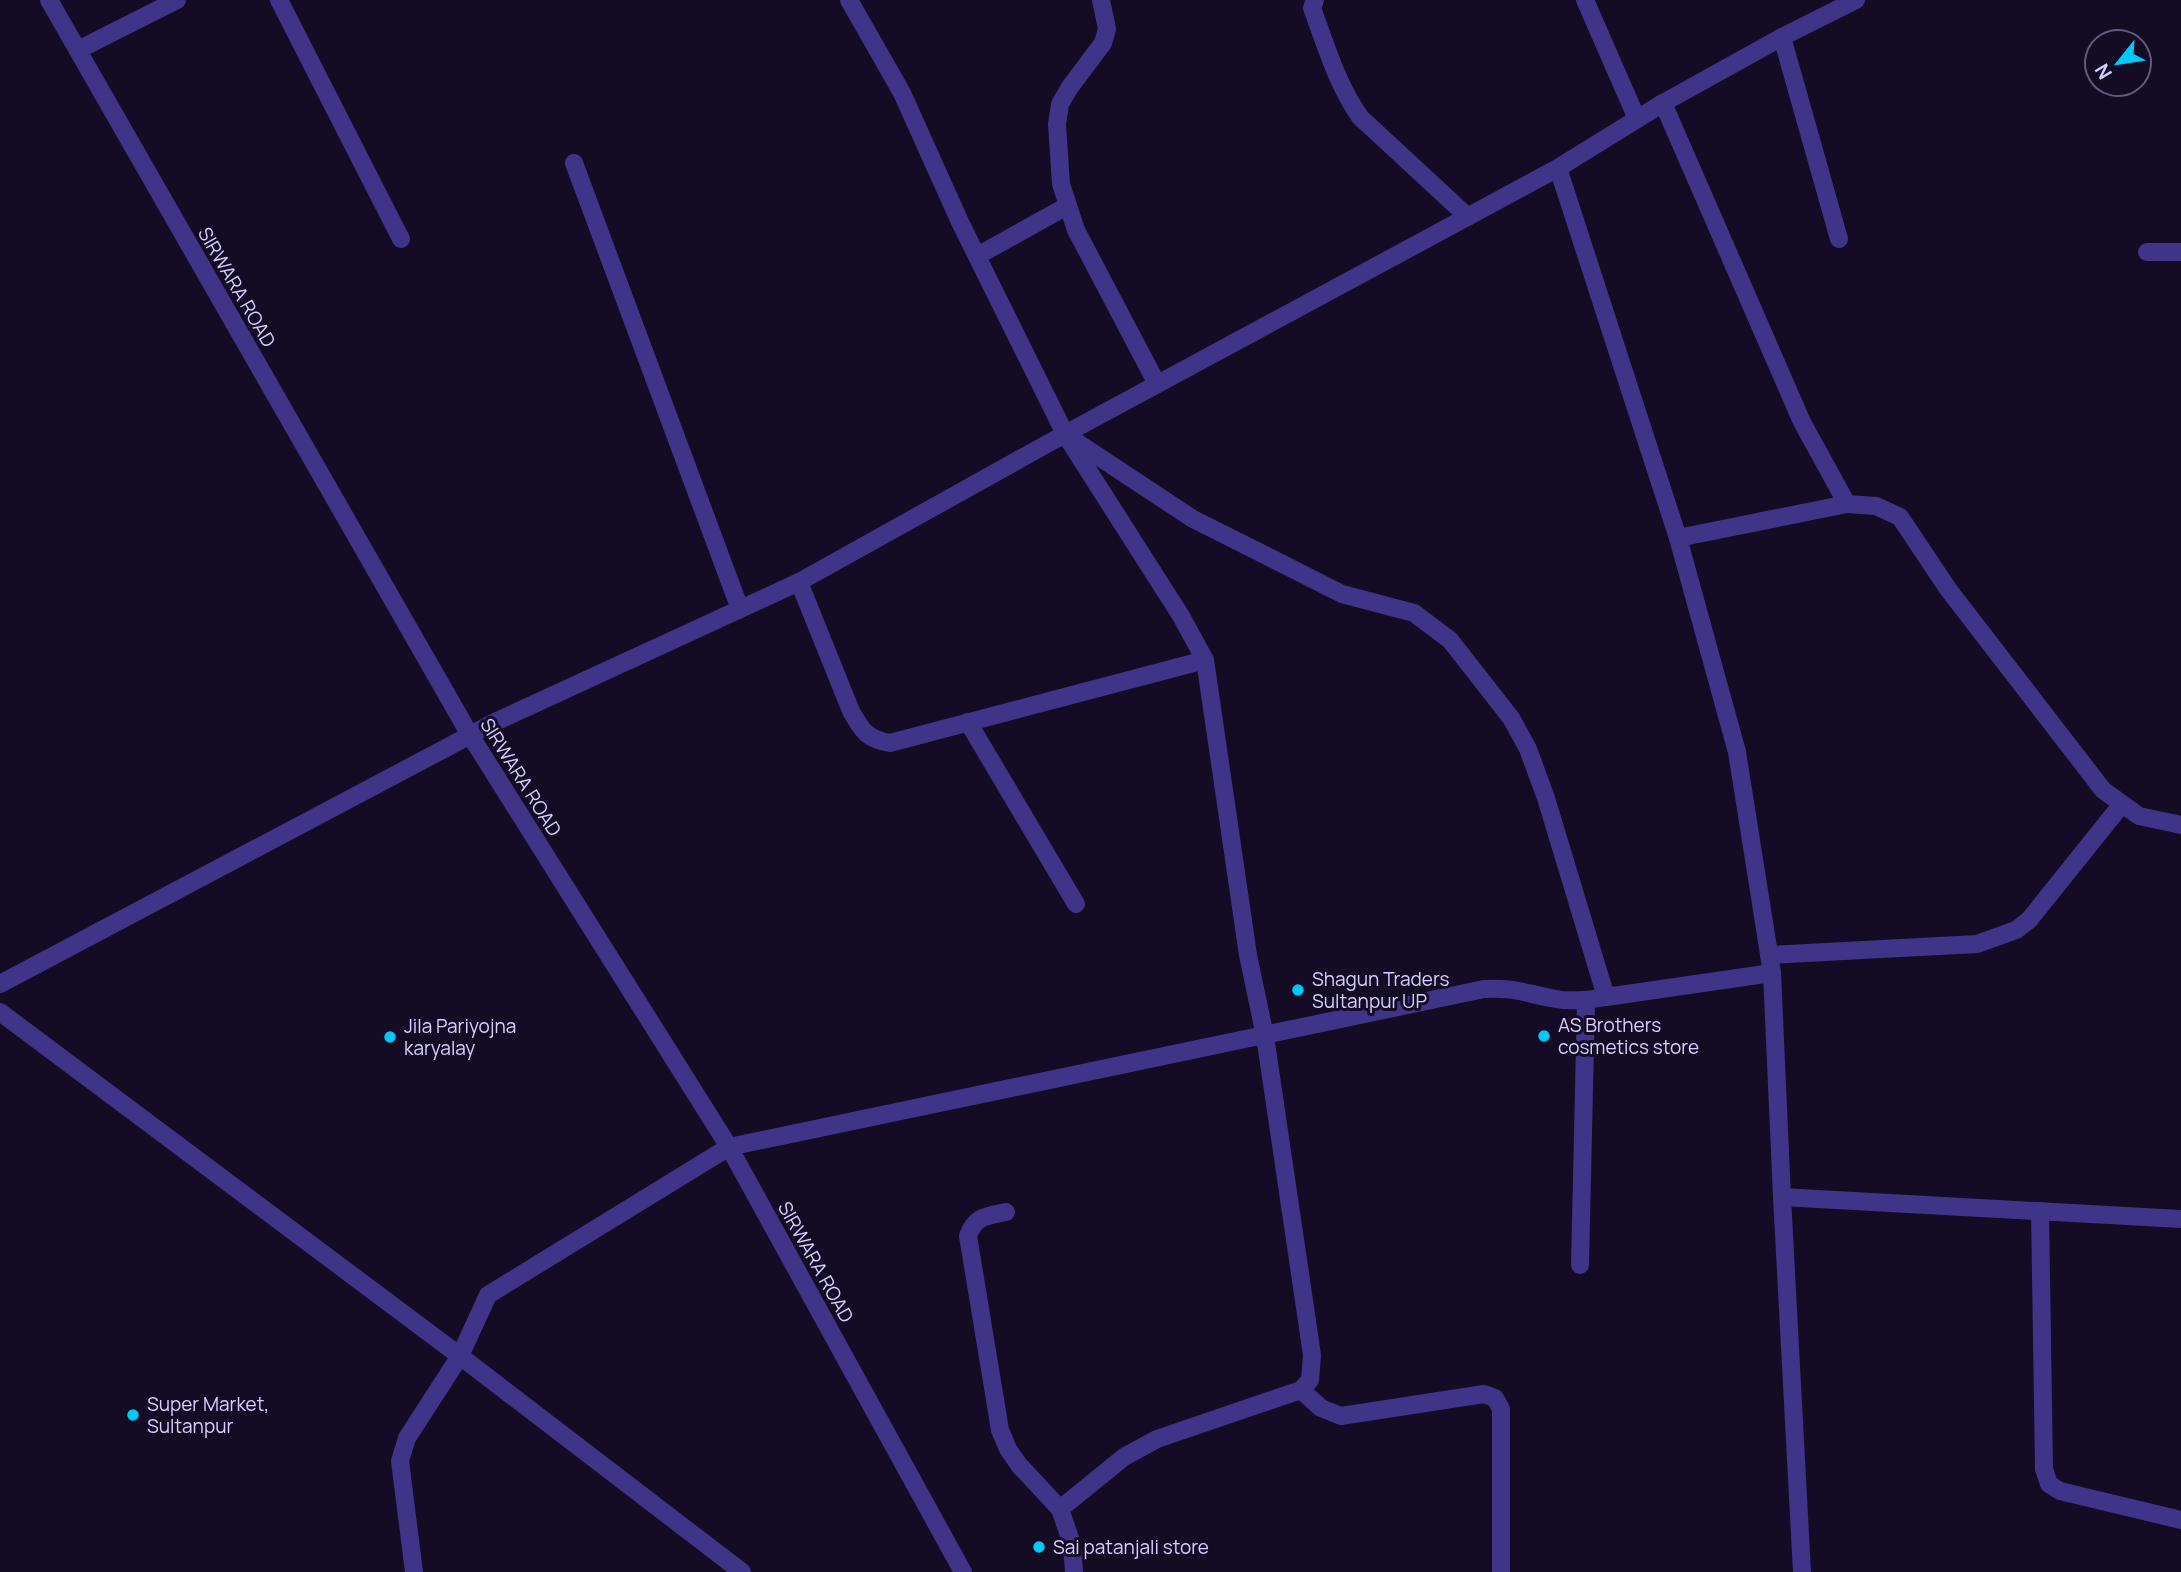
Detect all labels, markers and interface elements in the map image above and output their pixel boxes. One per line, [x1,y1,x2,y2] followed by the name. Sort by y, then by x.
[2083,28,2153,98] north arrow
[2089,59,2118,84] text: N
[192,222,282,352] street label: SIRWARA ROAD
[474,713,568,841] street label: SIRWARA ROAD
[1312,966,1449,1014] place label: Shagun Traders Sultanpur UP
[1290,982,1306,998] marker: Shagun Traders Sultanpur UP
[1558,1012,1699,1060] place label: AS Brothers cosmetics store
[404,1013,516,1061] place label: Jila Pariyojna karyalay
[1536,1028,1552,1044] marker: AS Brothers cosmetics store
[382,1029,398,1045] marker: Jila Pariyojna karyalay
[772,1197,860,1327] street label: SIRWARA ROAD
[147,1391,269,1439] place label: Super Market, Sultanpur
[125,1407,141,1423] marker: Super Market, Sultanpur
[1053,1534,1209,1560] place label: Sai patanjali store
[1031,1539,1047,1555] marker: Sai patanjali store

